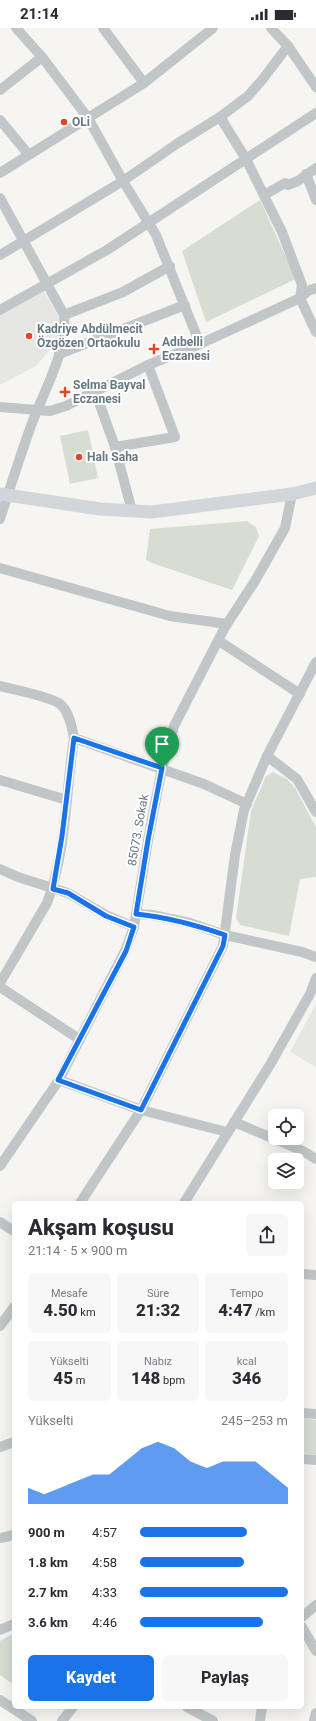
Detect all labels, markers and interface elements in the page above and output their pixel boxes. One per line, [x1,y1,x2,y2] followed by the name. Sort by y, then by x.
[20,5,59,23] text: 21:14
[72,115,90,129] place label: OLi
[59,117,69,127] marker: OLi
[37,322,143,350] place label: Kadriye Abdülmecit Özgözen Ortaokulu
[24,331,34,341] marker: Kadriye Abdülmecit Özgözen Ortaokulu
[162,335,210,363] place label: Adıbelli Eczanesi
[149,344,159,354] marker: Adıbelli Eczanesi
[73,378,145,406] place label: Selma Bayval Eczanesi
[60,387,70,397] marker: Selma Bayval Eczanesi
[87,450,139,464] place label: Halı Saha
[74,452,84,462] marker: Halı Saha
[145,727,179,768] pin
[151,733,173,755] icon: arrive
[125,792,151,867] street label: 85073. Sokak
[268,1109,304,1189] map controls
[268,1109,304,1145] button: locate
[268,1153,304,1189] button: layers
[246,1214,288,1256] button: share
[28,1215,174,1240] text: Akşam koşusu
[28,1243,127,1258] text: 21:14 · 5 × 900 m
[51,1287,88,1300] text: Mesafe
[147,1287,169,1300] text: Süre
[230,1287,264,1300] text: Tempo
[43,1300,78,1320] text: 4.50
[136,1300,180,1320] text: 21:32
[218,1300,253,1320] text: 4:47
[78,1306,96,1319] text: km
[253,1306,275,1319] text: /km
[50,1355,89,1368] text: Yükselti
[144,1355,172,1368] text: Nabız
[237,1355,257,1368] text: kcal
[53,1368,73,1388] text: 45
[131,1368,160,1388] text: 148
[232,1368,261,1388] text: 346
[73,1374,85,1387] text: m
[160,1374,185,1387] text: bpm
[28,1413,74,1428] text: Yükselti
[221,1413,288,1428] text: 245–253 m
[28,1525,65,1540] text: 900 m
[92,1525,117,1540] text: 4:57
[28,1555,68,1570] text: 1.8 km
[92,1555,117,1570] text: 4:58
[28,1585,68,1600] text: 2.7 km
[92,1585,117,1600] text: 4:33
[28,1615,68,1630] text: 3.6 km
[92,1615,117,1630] text: 4:46
[28,1655,154,1701] button: Kaydet
[162,1655,288,1701] button: Paylaş

